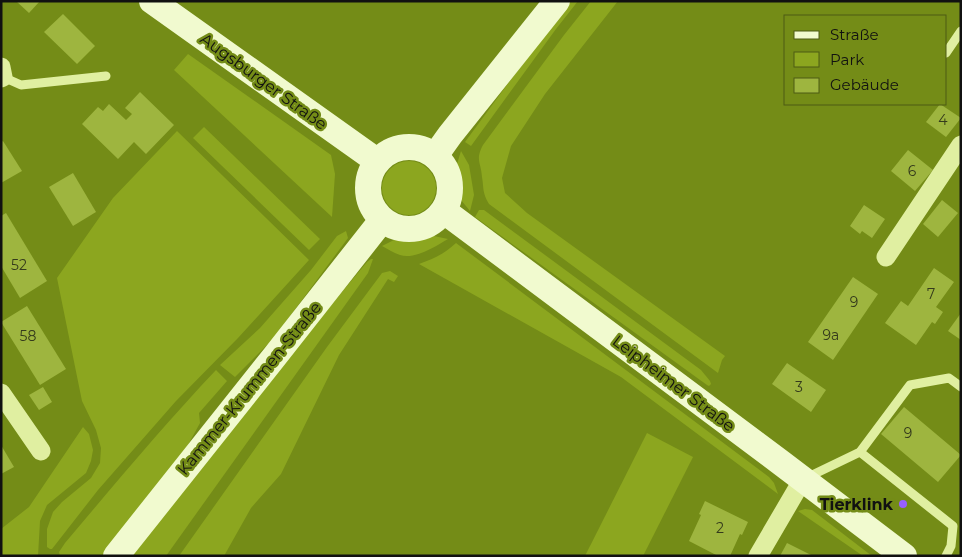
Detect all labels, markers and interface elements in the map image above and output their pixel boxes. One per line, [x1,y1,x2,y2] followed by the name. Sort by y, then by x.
[784,15,947,105] legend
[830,25,879,44] text: Straße
[197,29,331,134] street label: Augsburger Straße
[830,50,864,69] text: Park
[830,75,899,94] text: Gebäude
[938,111,948,129] house number: 4
[908,162,917,180] house number: 6
[11,256,27,274] house number: 52
[927,285,935,303] house number: 7
[850,293,858,311] house number: 9
[174,298,325,479] street label: Kammer-Krummen-Straße
[823,326,839,344] house number: 9a
[20,327,36,345] house number: 58
[609,331,739,436] street label: Leipheimer Straße
[795,378,803,396] house number: 3
[904,424,912,442] house number: 9
[820,495,894,514] place label: Tierklink
[897,498,909,510] marker: Tierklink
[716,519,724,537] house number: 2

